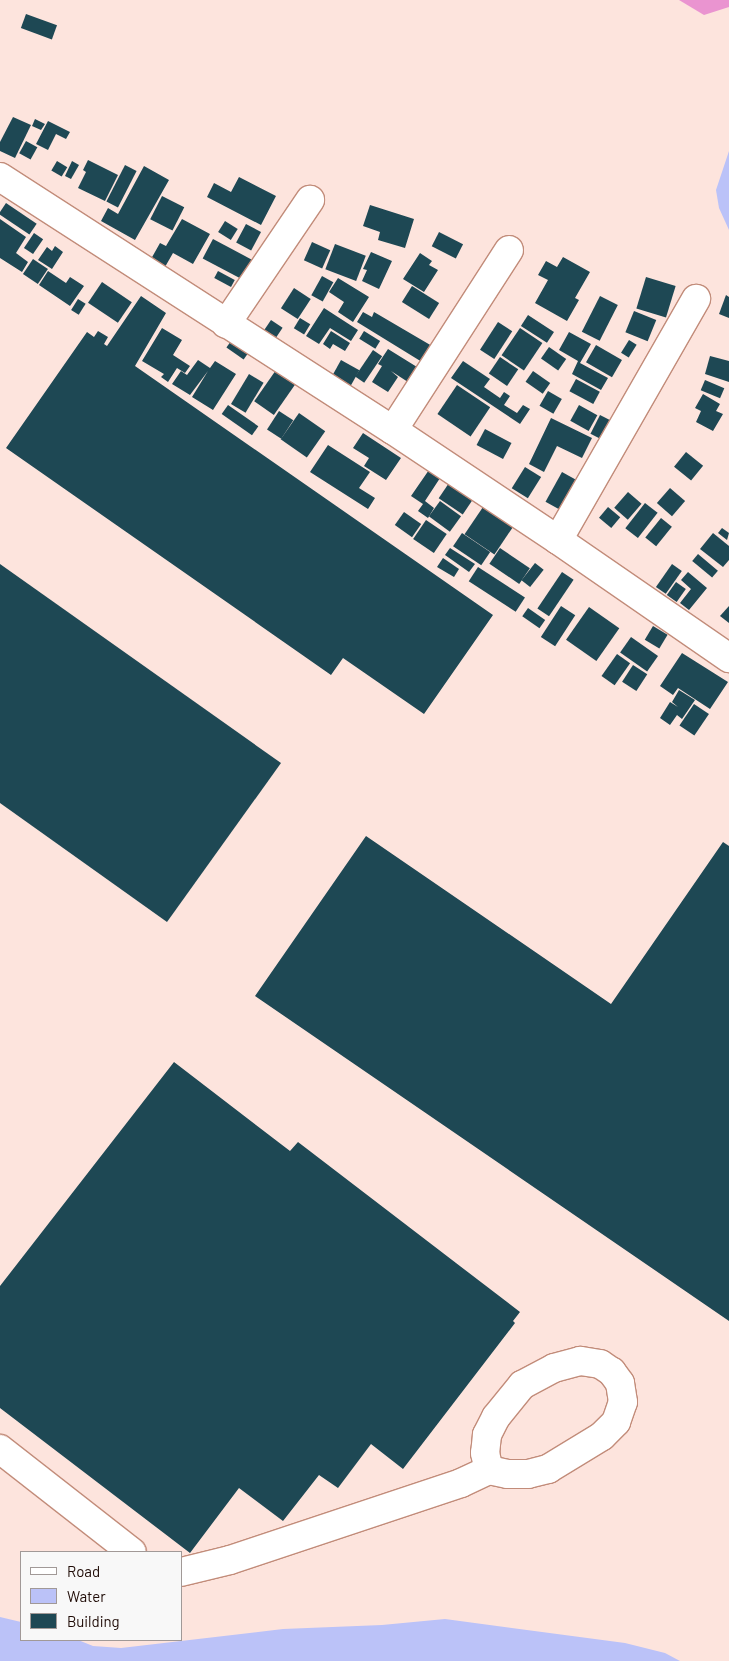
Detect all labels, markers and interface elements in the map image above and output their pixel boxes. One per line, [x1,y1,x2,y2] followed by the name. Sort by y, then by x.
[20,1551,182,1641] legend
[67,1562,100,1580] text: Road
[67,1587,106,1605] text: Water
[67,1612,120,1630] text: Building

